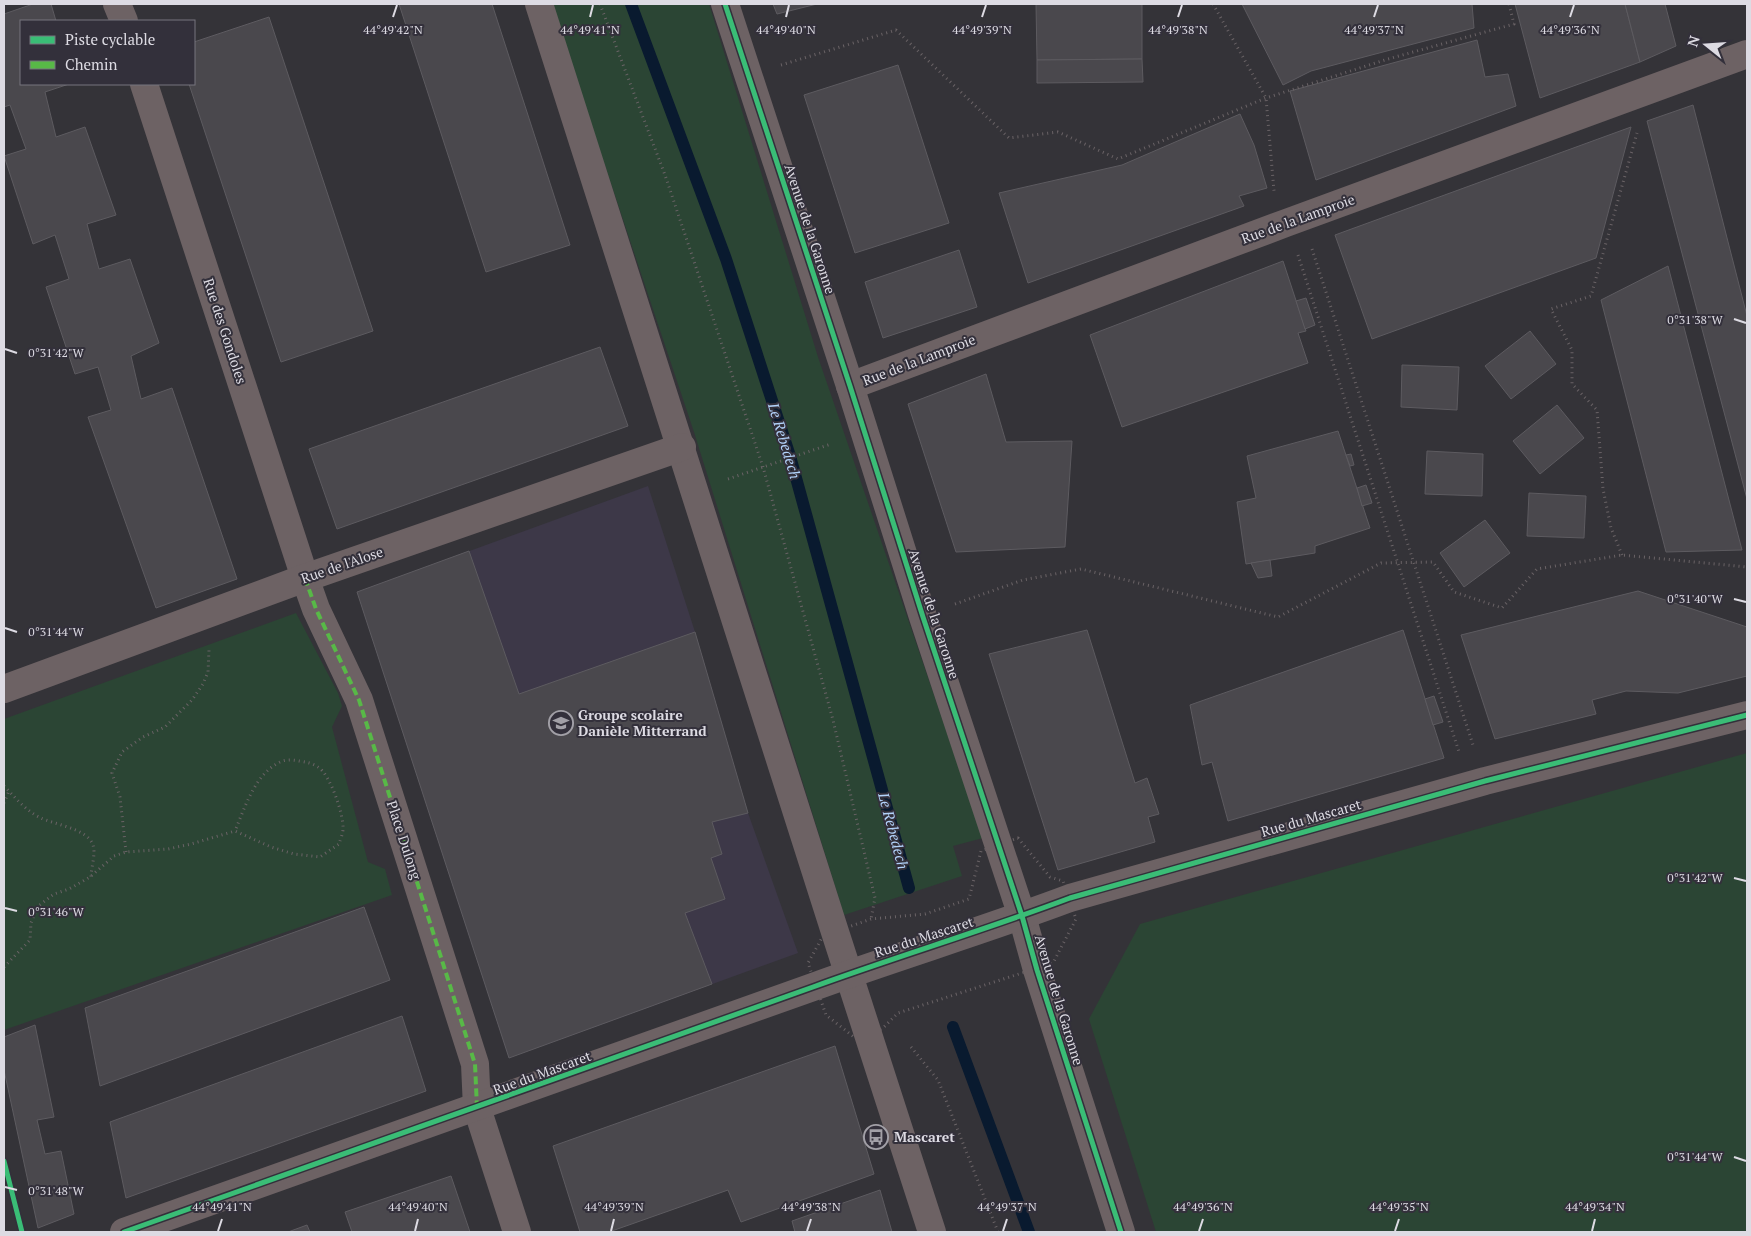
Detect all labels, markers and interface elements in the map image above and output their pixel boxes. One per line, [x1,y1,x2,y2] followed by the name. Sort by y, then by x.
[20,20,195,85] legend
[1681,20,1731,70] north arrow
[363,22,423,37] text: 44°49'42"N
[560,22,620,37] text: 44°49'41"N
[756,22,816,37] text: 44°49'40"N
[952,22,1012,37] text: 44°49'39"N
[1148,22,1208,37] text: 44°49'38"N
[1344,22,1404,37] text: 44°49'37"N
[1540,22,1600,37] text: 44°49'36"N
[65,29,155,49] text: Piste cyclable
[1682,33,1704,49] text: N
[65,54,117,74] text: Chemin
[780,161,840,296] street label: Avenue de la Garonne
[1238,189,1357,248] street label: Rue de la Lamproie
[199,276,252,386] street label: Rue des Gondoles
[1667,312,1724,327] text: 0°31'38"W
[860,329,978,390] street label: Rue de la Lamproie
[28,345,85,360] text: 0°31'42"W
[764,399,806,481] water label: Le Rebedech
[298,542,385,587] street label: Rue de l'Alose
[904,546,964,681] street label: Avenue de la Garonne
[1667,591,1724,606] text: 0°31'40"W
[28,624,85,639] text: 0°31'44"W
[578,705,707,740] place label: Groupe scolaire Danièle Mitterrand
[548,710,574,736] school or university icon: Groupe scolaire Danièle Mitterrand
[874,789,914,871] water label: Le Rebedech
[1259,794,1364,841] street label: Rue du Mascaret
[383,798,426,882] street label: Place Dulong
[1667,870,1724,885] text: 0°31'42"W
[28,904,85,919] text: 0°31'46"W
[872,911,977,961] street label: Rue du Mascaret
[1031,932,1088,1067] street label: Avenue de la Garonne
[490,1046,594,1099] street label: Rue du Mascaret
[863,1124,889,1150] bus stop icon: Mascaret
[894,1127,955,1146] place label: Mascaret
[1667,1149,1724,1164] text: 0°31'44"W
[28,1183,85,1198] text: 0°31'48"W
[192,1199,252,1214] text: 44°49'41"N
[388,1199,448,1214] text: 44°49'40"N
[584,1199,644,1214] text: 44°49'39"N
[781,1199,841,1214] text: 44°49'38"N
[977,1199,1037,1214] text: 44°49'37"N
[1173,1199,1233,1214] text: 44°49'36"N
[1369,1199,1429,1214] text: 44°49'35"N
[1565,1199,1625,1214] text: 44°49'34"N

